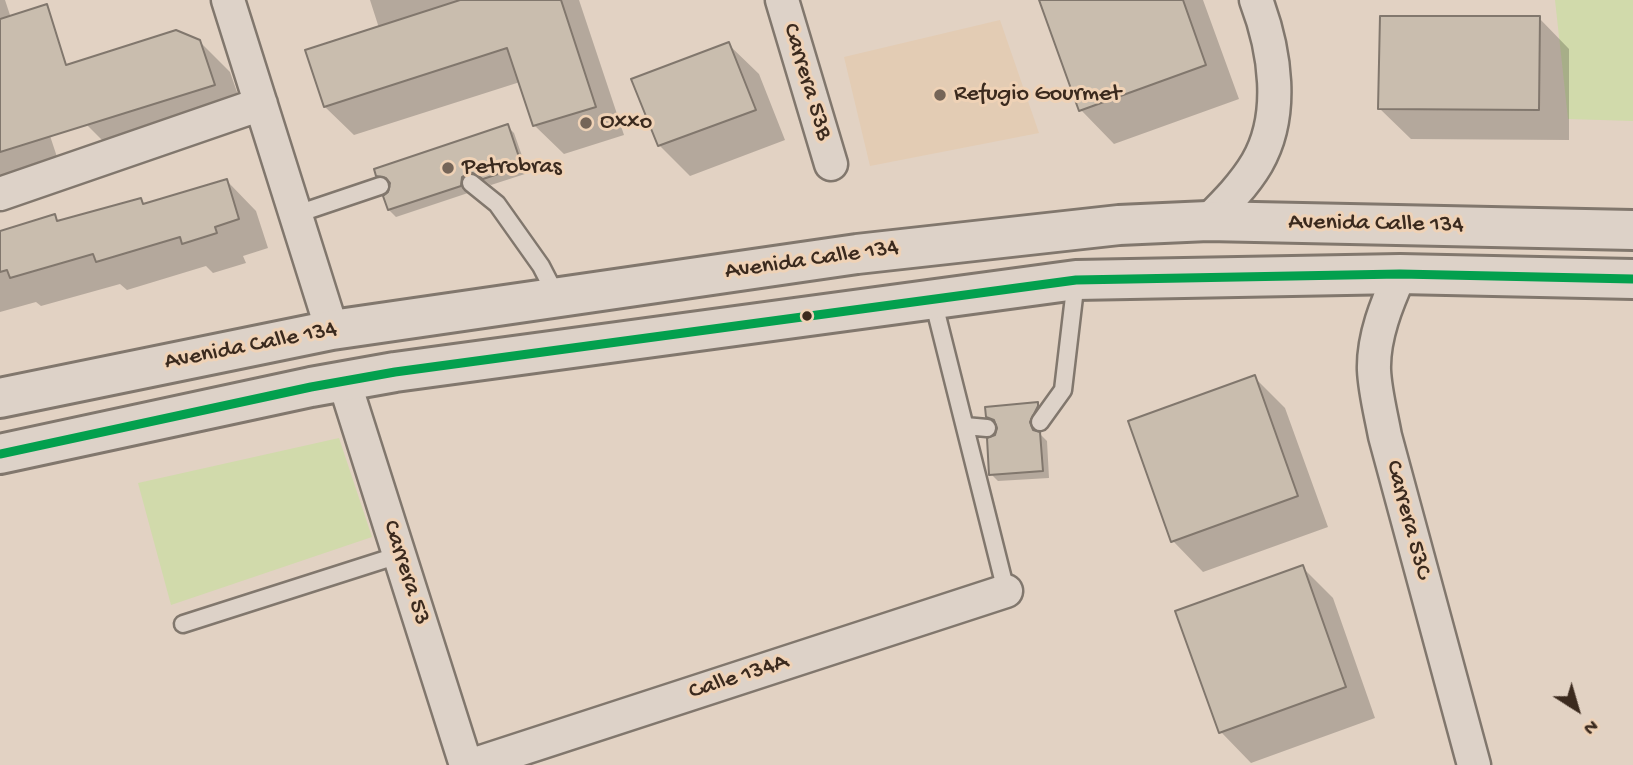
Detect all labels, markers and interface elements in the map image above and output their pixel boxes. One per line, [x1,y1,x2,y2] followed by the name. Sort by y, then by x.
[775,20,837,144] street label: Carrera 53B
[954,81,1121,109] place label: Refugio Gourmet
[932,87,948,103] marker: Refugio Gourmet
[600,109,652,137] place label: Oxxo
[578,115,594,131] marker: Oxxo
[462,154,562,182] place label: Petrobras
[440,160,456,176] marker: Petrobras
[1288,209,1464,241] street label: Avenida Calle 134
[723,235,901,287] street label: Avenida Calle 134
[800,309,814,323] unlabelled marker
[162,316,340,378] street label: Avenida Calle 134
[1377,458,1437,582] street label: Carrera 53C
[375,517,435,629] street label: Carrera 53
[686,648,792,708] street label: Calle 134A
[1542,674,1612,744] north arrow
[1578,713,1602,739] text: N

